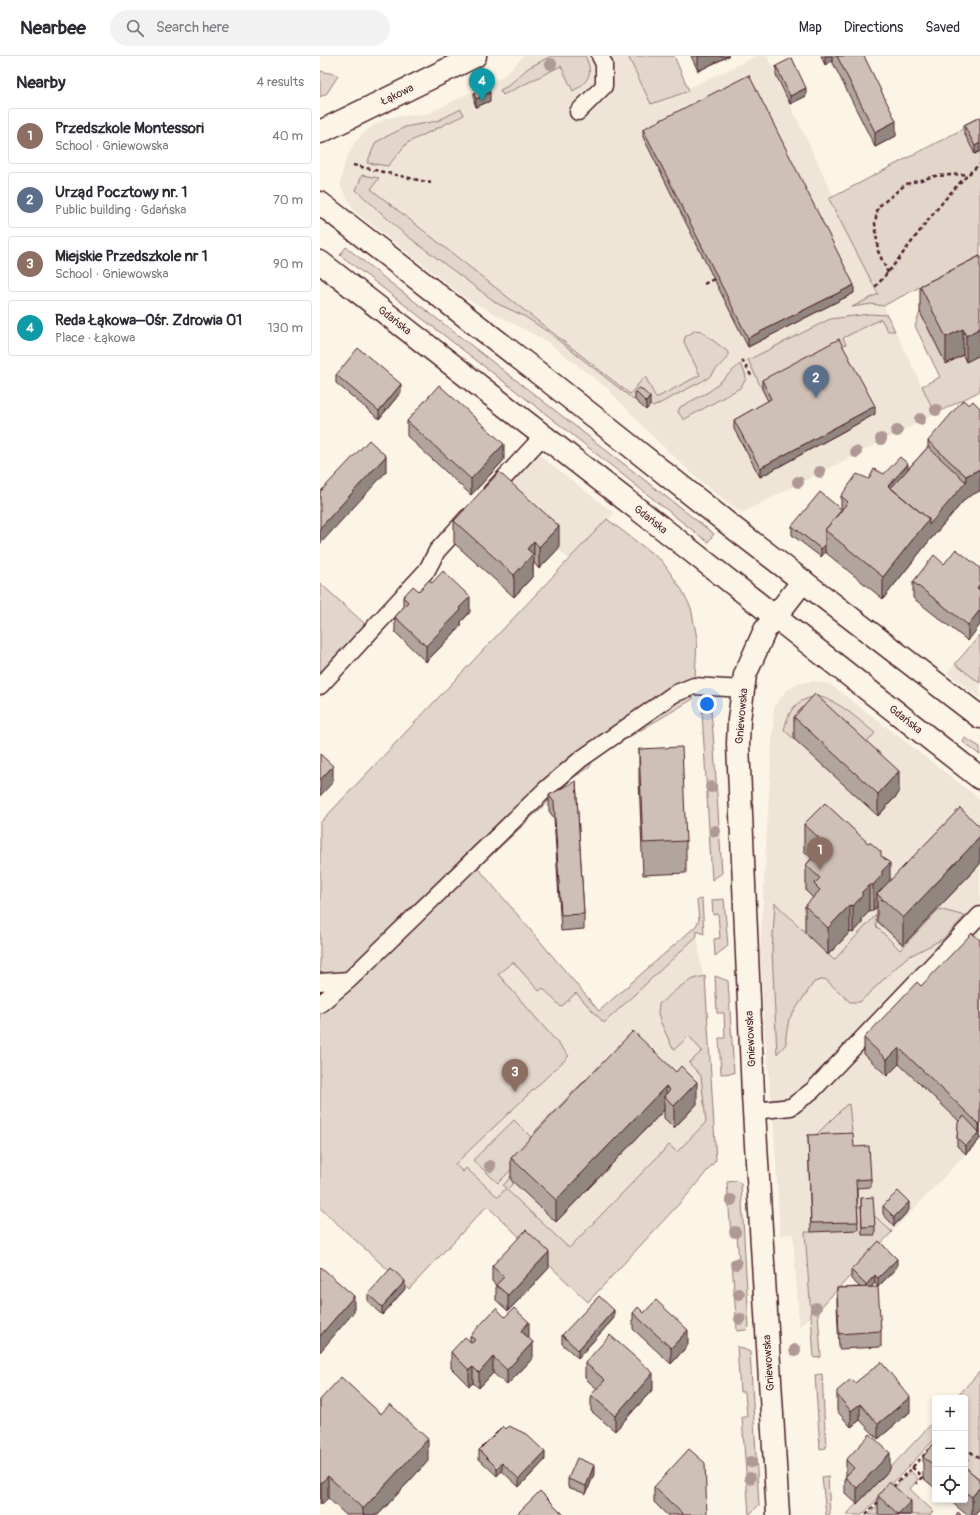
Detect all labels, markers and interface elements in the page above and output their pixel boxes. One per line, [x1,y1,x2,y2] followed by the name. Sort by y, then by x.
[110,10,390,46] search box
[20,16,86,40] text: Nearbee
[124,17,146,39] icon: search
[156,18,229,37] text: Search here
[799,19,822,36] text: Map
[844,19,903,36] text: Directions
[925,19,960,36] text: Saved
[469,68,495,101] pin: 4
[16,72,65,93] text: Nearby
[257,74,304,90] text: 4 results
[378,81,416,108] street label: Łąkowa
[55,119,204,138] text: Przedszkole Montessori
[27,128,33,144] text: 1
[272,128,303,144] text: 40 m
[55,138,169,154] text: School · Gniewowska
[55,183,187,202] text: Urząd Pocztowy nr. 1
[26,192,34,208] text: 2
[273,192,303,208] text: 70 m
[55,202,186,218] text: Public building · Gdańska
[55,247,208,266] text: Miejskie Przedszkole nr 1
[26,256,34,272] text: 3
[273,256,303,272] text: 90 m
[55,266,169,282] text: School · Gniewowska
[375,303,414,337] street label: Gdańska
[55,311,242,330] text: Reda Łąkowa–Ośr. Zdrowia 01
[26,320,34,336] text: 4
[267,320,303,336] text: 130 m
[55,330,135,346] text: Place · Łąkowa
[803,365,829,398] pin: 2
[631,502,670,536] street label: Gdańska
[733,687,750,745] street label: Gniewowska
[697,694,717,714] your location
[886,702,925,736] street label: Gdańska
[807,837,833,870] pin: 1
[743,1011,758,1067] street label: Gniewowska
[502,1059,528,1092] pin: 3
[760,1334,777,1391] street label: Gniewowska
[932,1395,968,1503] map controls
[932,1395,968,1431] button: +
[932,1431,968,1467] button: −
[932,1467,968,1503] button: locate

